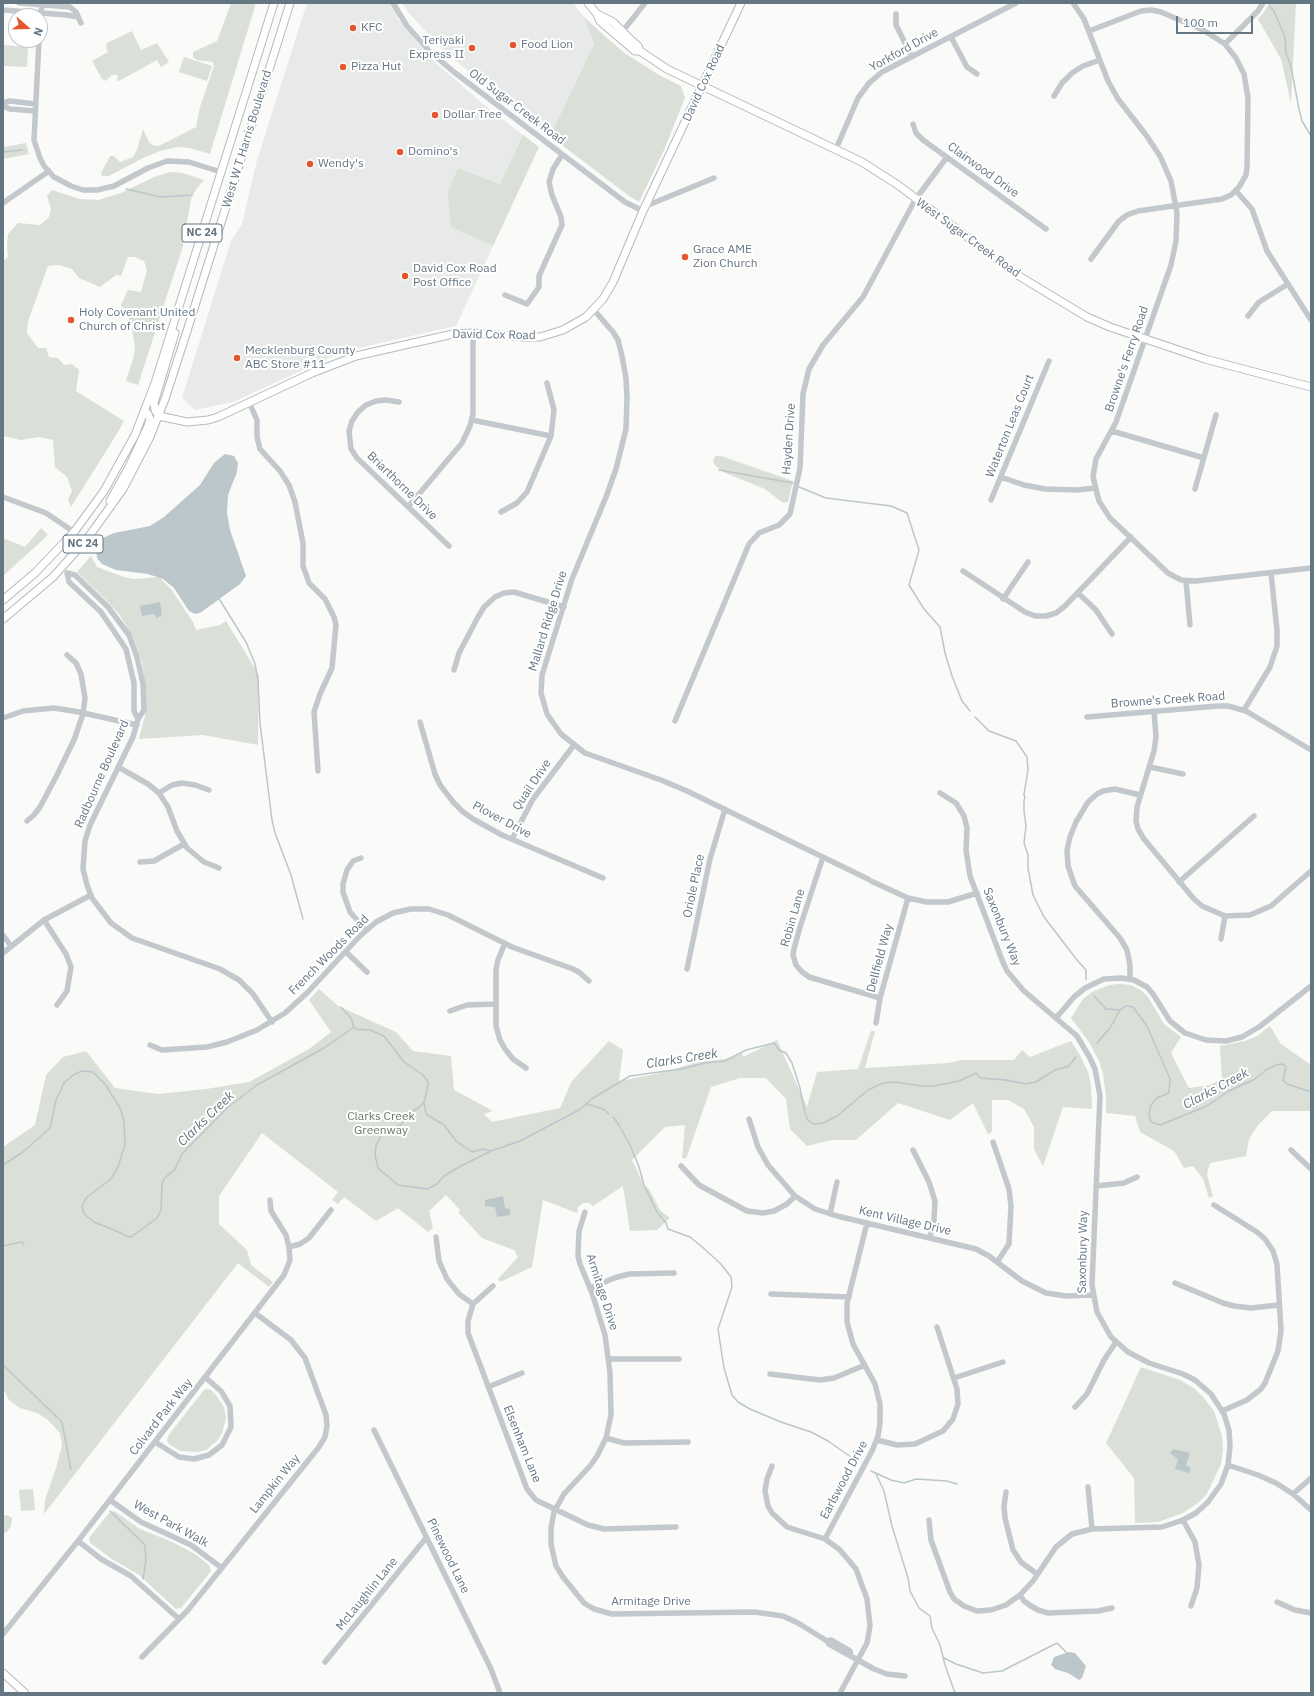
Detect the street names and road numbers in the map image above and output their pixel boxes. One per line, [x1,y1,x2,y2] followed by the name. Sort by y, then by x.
[867,25,941,75] street label: Yorkford Drive
[680,42,728,124] street label: David Cox Road
[466,66,568,148] street label: Old Sugar Creek Road
[219,68,275,210] street label: West W T Harris Boulevard
[944,139,1022,201] street label: Clairwood Drive
[913,195,1023,281] street label: West Sugar Creek Road
[182,224,222,242] road number: NC 24
[1102,304,1152,414] street label: Browne's Ferry Road
[452,327,536,343] street label: David Cox Road
[983,372,1037,480] street label: Waterton Leas Court
[779,403,799,475] street label: Hayden Drive
[364,449,440,523] street label: Briarthorne Drive
[63,535,103,553] road number: NC 24
[526,569,570,673] street label: Mallard Ridge Drive
[1110,689,1226,711] street label: Browne's Creek Road
[72,718,132,830] street label: Radbourne Boulevard
[510,757,554,813] street label: Quail Drive
[470,798,534,842] street label: Plover Drive
[680,853,708,919] street label: Oriole Place
[980,886,1024,968] street label: Saxonbury Way
[778,887,808,949] street label: Robin Lane
[286,912,372,998] street label: French Woods Road
[864,922,896,994] street label: Dellfield Way
[857,1203,953,1239] street label: Kent Village Drive
[1075,1210,1091,1294] street label: Saxonbury Way
[583,1252,621,1332] street label: Armitage Drive
[126,1376,196,1458] street label: Colvard Park Way
[500,1403,544,1485] street label: Elsenham Lane
[817,1438,871,1522] street label: Earlswood Drive
[247,1452,303,1516] street label: Lampkin Way
[131,1497,211,1551] street label: West Park Walk
[424,1516,472,1596] street label: Pinewood Lane
[333,1555,401,1633] street label: McLaughlin Lane
[611,1595,691,1609] street label: Armitage Drive

